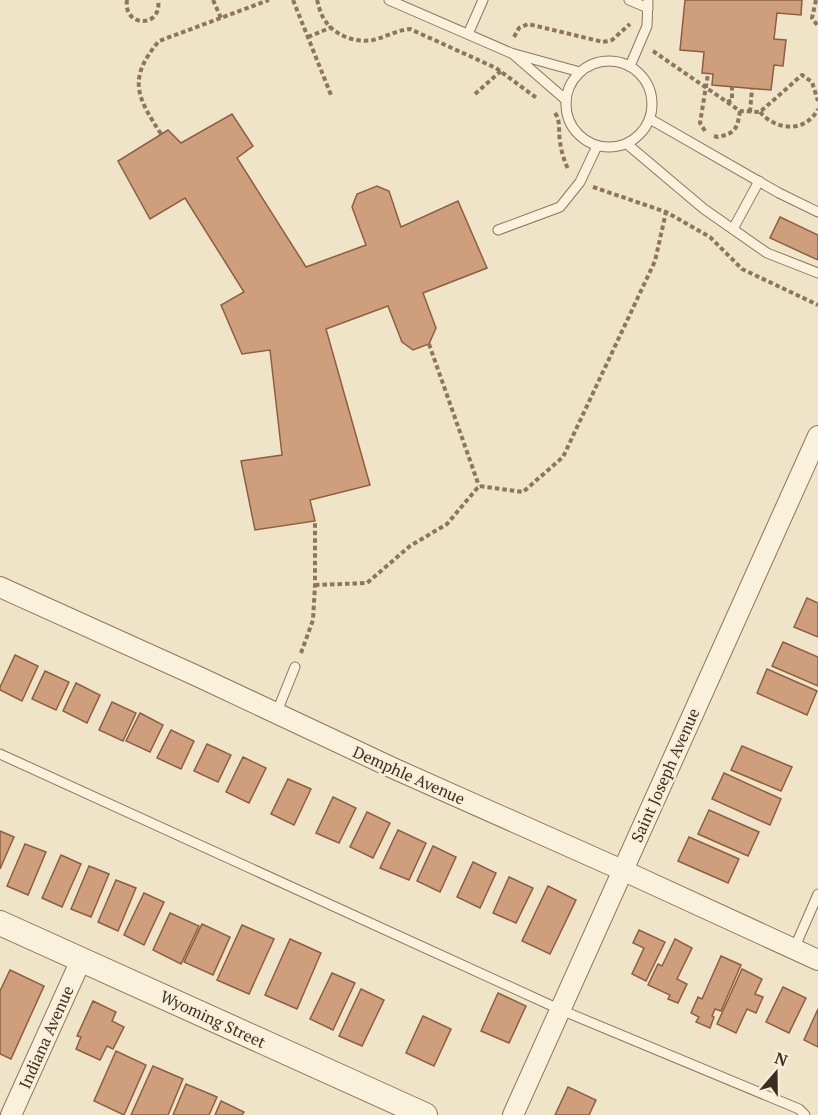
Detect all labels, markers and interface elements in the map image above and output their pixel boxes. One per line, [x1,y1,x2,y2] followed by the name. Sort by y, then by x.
[626,705,704,845] street label: Saint Joseph Avenue
[349,740,469,810] street label: Demphle Avenue
[13,982,79,1092] street label: Indiana Avenue
[157,985,269,1053] street label: Wyoming Street
[746,1043,806,1103] north arrow
[772,1046,791,1071] text: N

